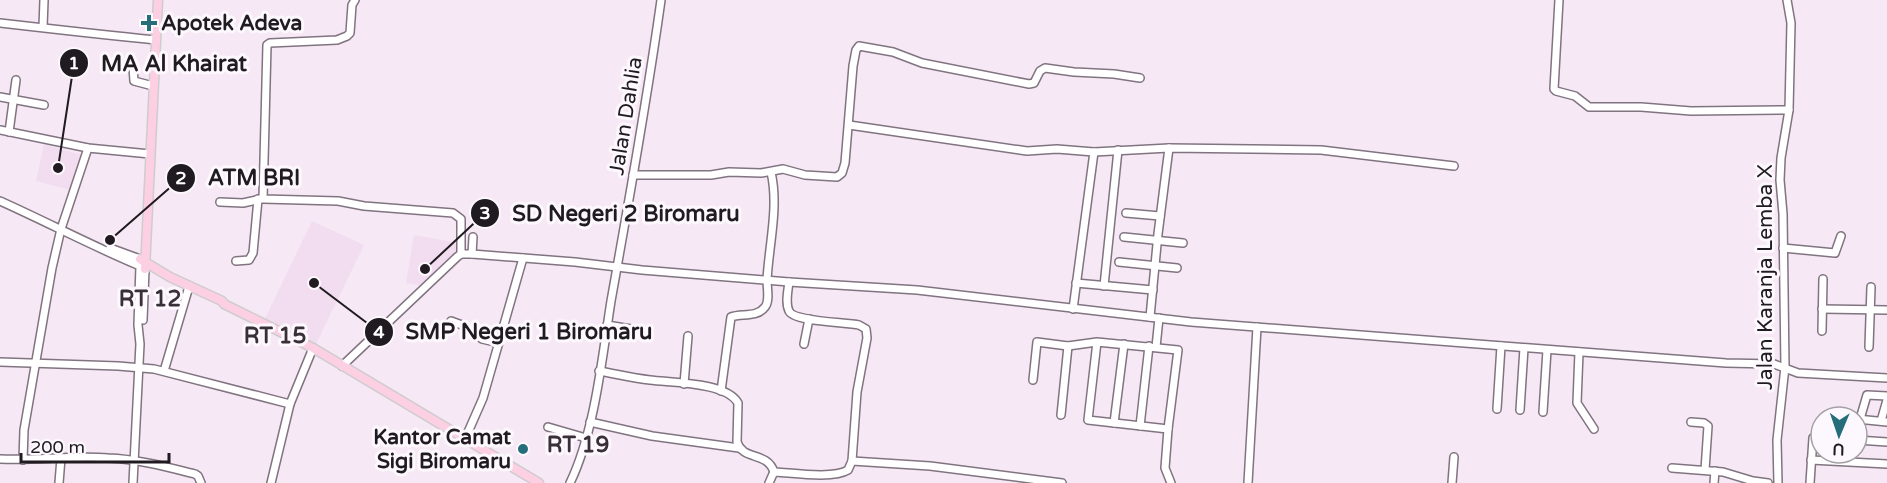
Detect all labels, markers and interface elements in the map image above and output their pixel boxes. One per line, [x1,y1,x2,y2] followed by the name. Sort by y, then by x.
[161,11,302,36] place label: Apotek Adeva
[142,16,156,30] marker: Apotek Adeva
[59,43,259,83] callout: MA Al Khairat
[101,51,247,77] text: MA Al Khairat
[68,52,80,74] text: 1
[604,55,648,177] street label: Jalan Dahlia
[166,158,313,198] callout: ATM BRI
[1753,164,1778,390] street label: Jalan Karanja Lemba X
[208,165,300,191] text: ATM BRI
[175,167,187,189] text: 2
[470,193,751,233] callout: SD Negeri 2 Biromaru
[512,201,740,227] text: SD Negeri 2 Biromaru
[479,202,491,224] text: 3
[119,286,181,312] district label: RT 12
[364,312,665,352] callout: SMP Negeri 1 Biromaru
[405,319,653,345] text: SMP Negeri 1 Biromaru
[373,321,385,343] text: 4
[244,323,306,349] district label: RT 15
[1809,405,1869,465] north arrow
[373,425,511,474] place label: Kantor Camat Sigi Biromaru
[21,426,170,464] scale bar
[547,432,609,458] district label: RT 19
[30,436,85,458] text: 200 m
[1832,439,1845,459] text: U
[516,442,530,456] marker: Kantor Camat Sigi Biromaru

